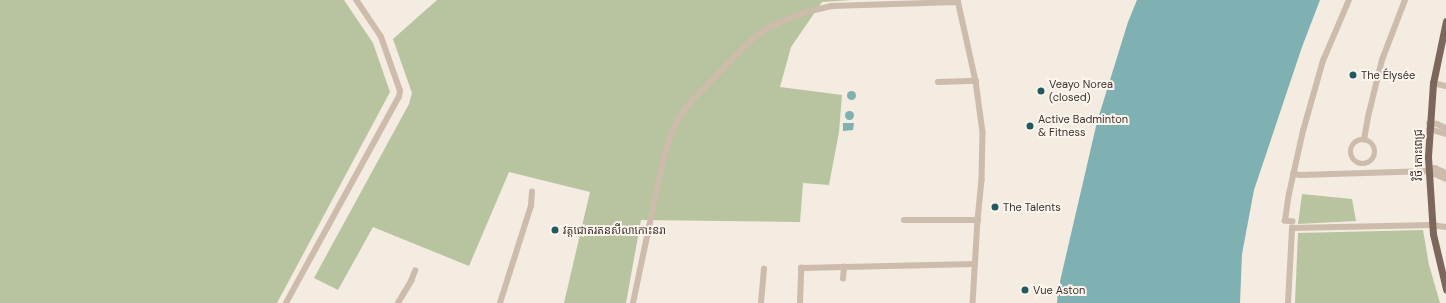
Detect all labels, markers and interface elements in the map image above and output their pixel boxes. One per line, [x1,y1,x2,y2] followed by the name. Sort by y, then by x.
[1361,68,1415,82] place label: The Élysée
[1348,70,1358,80] marker: The Élysée
[1049,78,1113,104] place label: Veayo Norea (closed)
[1036,86,1046,96] marker: Veayo Norea (closed)
[1038,113,1128,139] place label: Active Badminton & Fitness
[1025,121,1035,131] marker: Active Badminton & Fitness
[1411,129,1425,181] street label: វិថី កោះពេជ្រ
[1003,200,1061,214] place label: The Talents
[990,202,1000,212] marker: The Talents
[563,223,666,237] place label: វត្តជោតរតនសីលាកោះនរា
[550,225,560,235] marker: វត្តជោតរតនសីលាកោះនរា
[1033,283,1085,297] place label: Vue Aston
[1020,285,1030,295] marker: Vue Aston

